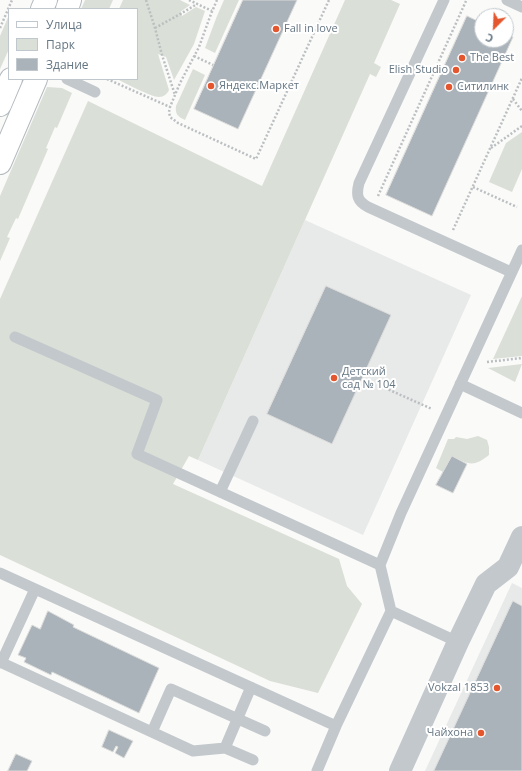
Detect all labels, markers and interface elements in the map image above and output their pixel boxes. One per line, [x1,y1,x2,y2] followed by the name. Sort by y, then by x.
[8,8,138,80] legend
[474,8,514,48] north arrow
[46,16,82,33] text: Улица
[284,22,338,36] place label: Fall in love
[271,24,281,34] marker: Fall in love
[483,30,496,47] text: С
[46,36,75,53] text: Парк
[470,51,514,65] place label: The Best
[457,53,467,63] marker: The Best
[46,56,89,73] text: Здание
[389,63,448,77] place label: Elish Studio
[451,65,461,75] marker: Elish Studio
[219,79,299,93] place label: Яндекс.Маркет
[457,80,509,94] place label: Ситилинк
[206,81,216,91] marker: Яндекс.Маркет
[444,82,454,92] marker: Ситилинк
[342,365,395,391] place label: Детский сад № 104
[329,373,339,383] marker: Детский сад № 104
[428,681,489,695] place label: Vokzal 1853
[492,683,502,693] marker: Vokzal 1853
[427,726,473,740] place label: Чайхона
[476,728,486,738] marker: Чайхона

